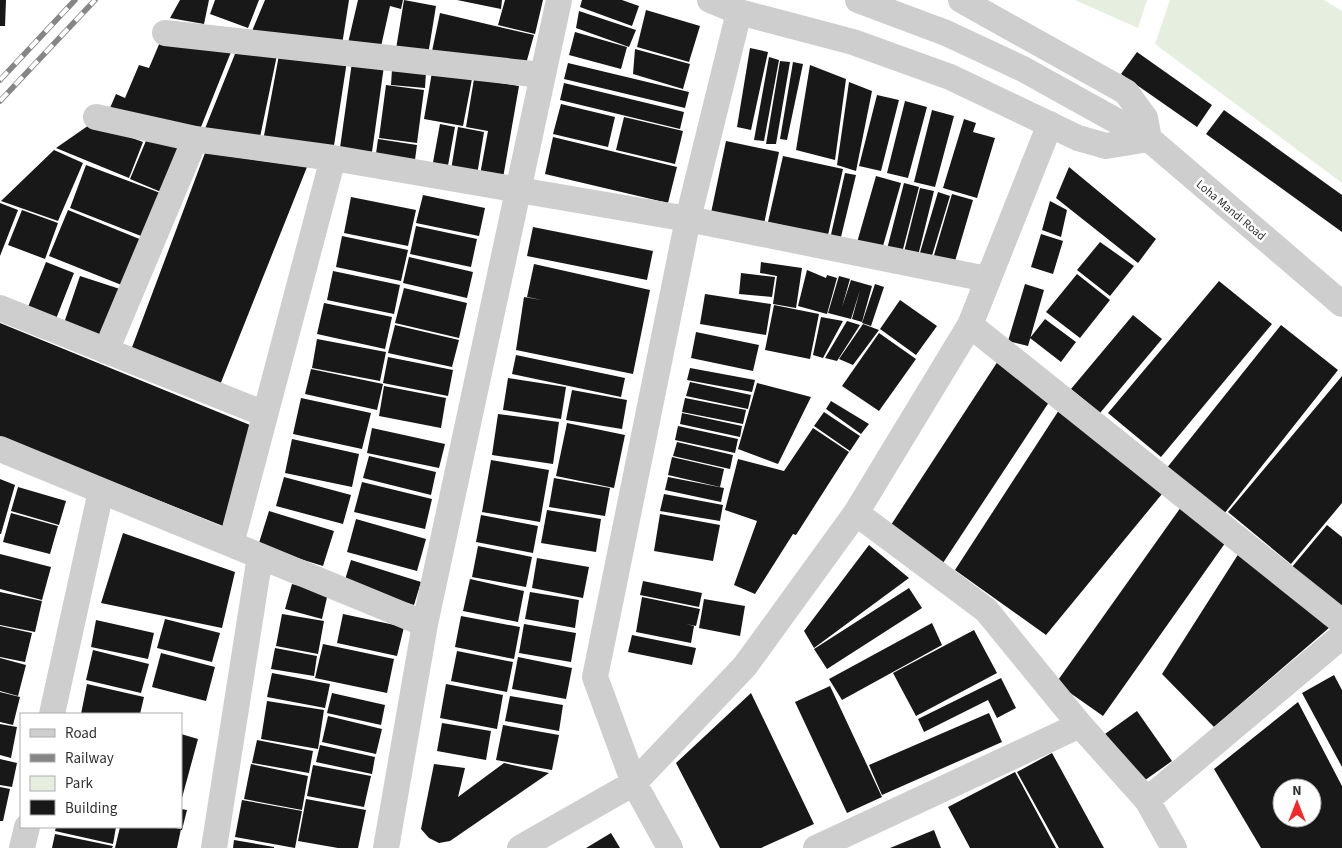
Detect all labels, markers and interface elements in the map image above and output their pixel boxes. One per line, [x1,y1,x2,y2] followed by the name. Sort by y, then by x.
[1192,176,1269,245] street label: Loha Mandi Road
[20,713,182,828] legend
[65,723,97,744] text: Road
[65,748,114,769] text: Railway
[65,773,94,794] text: Park
[1272,778,1322,828] north arrow
[1292,781,1302,801] text: N
[65,798,118,819] text: Building

